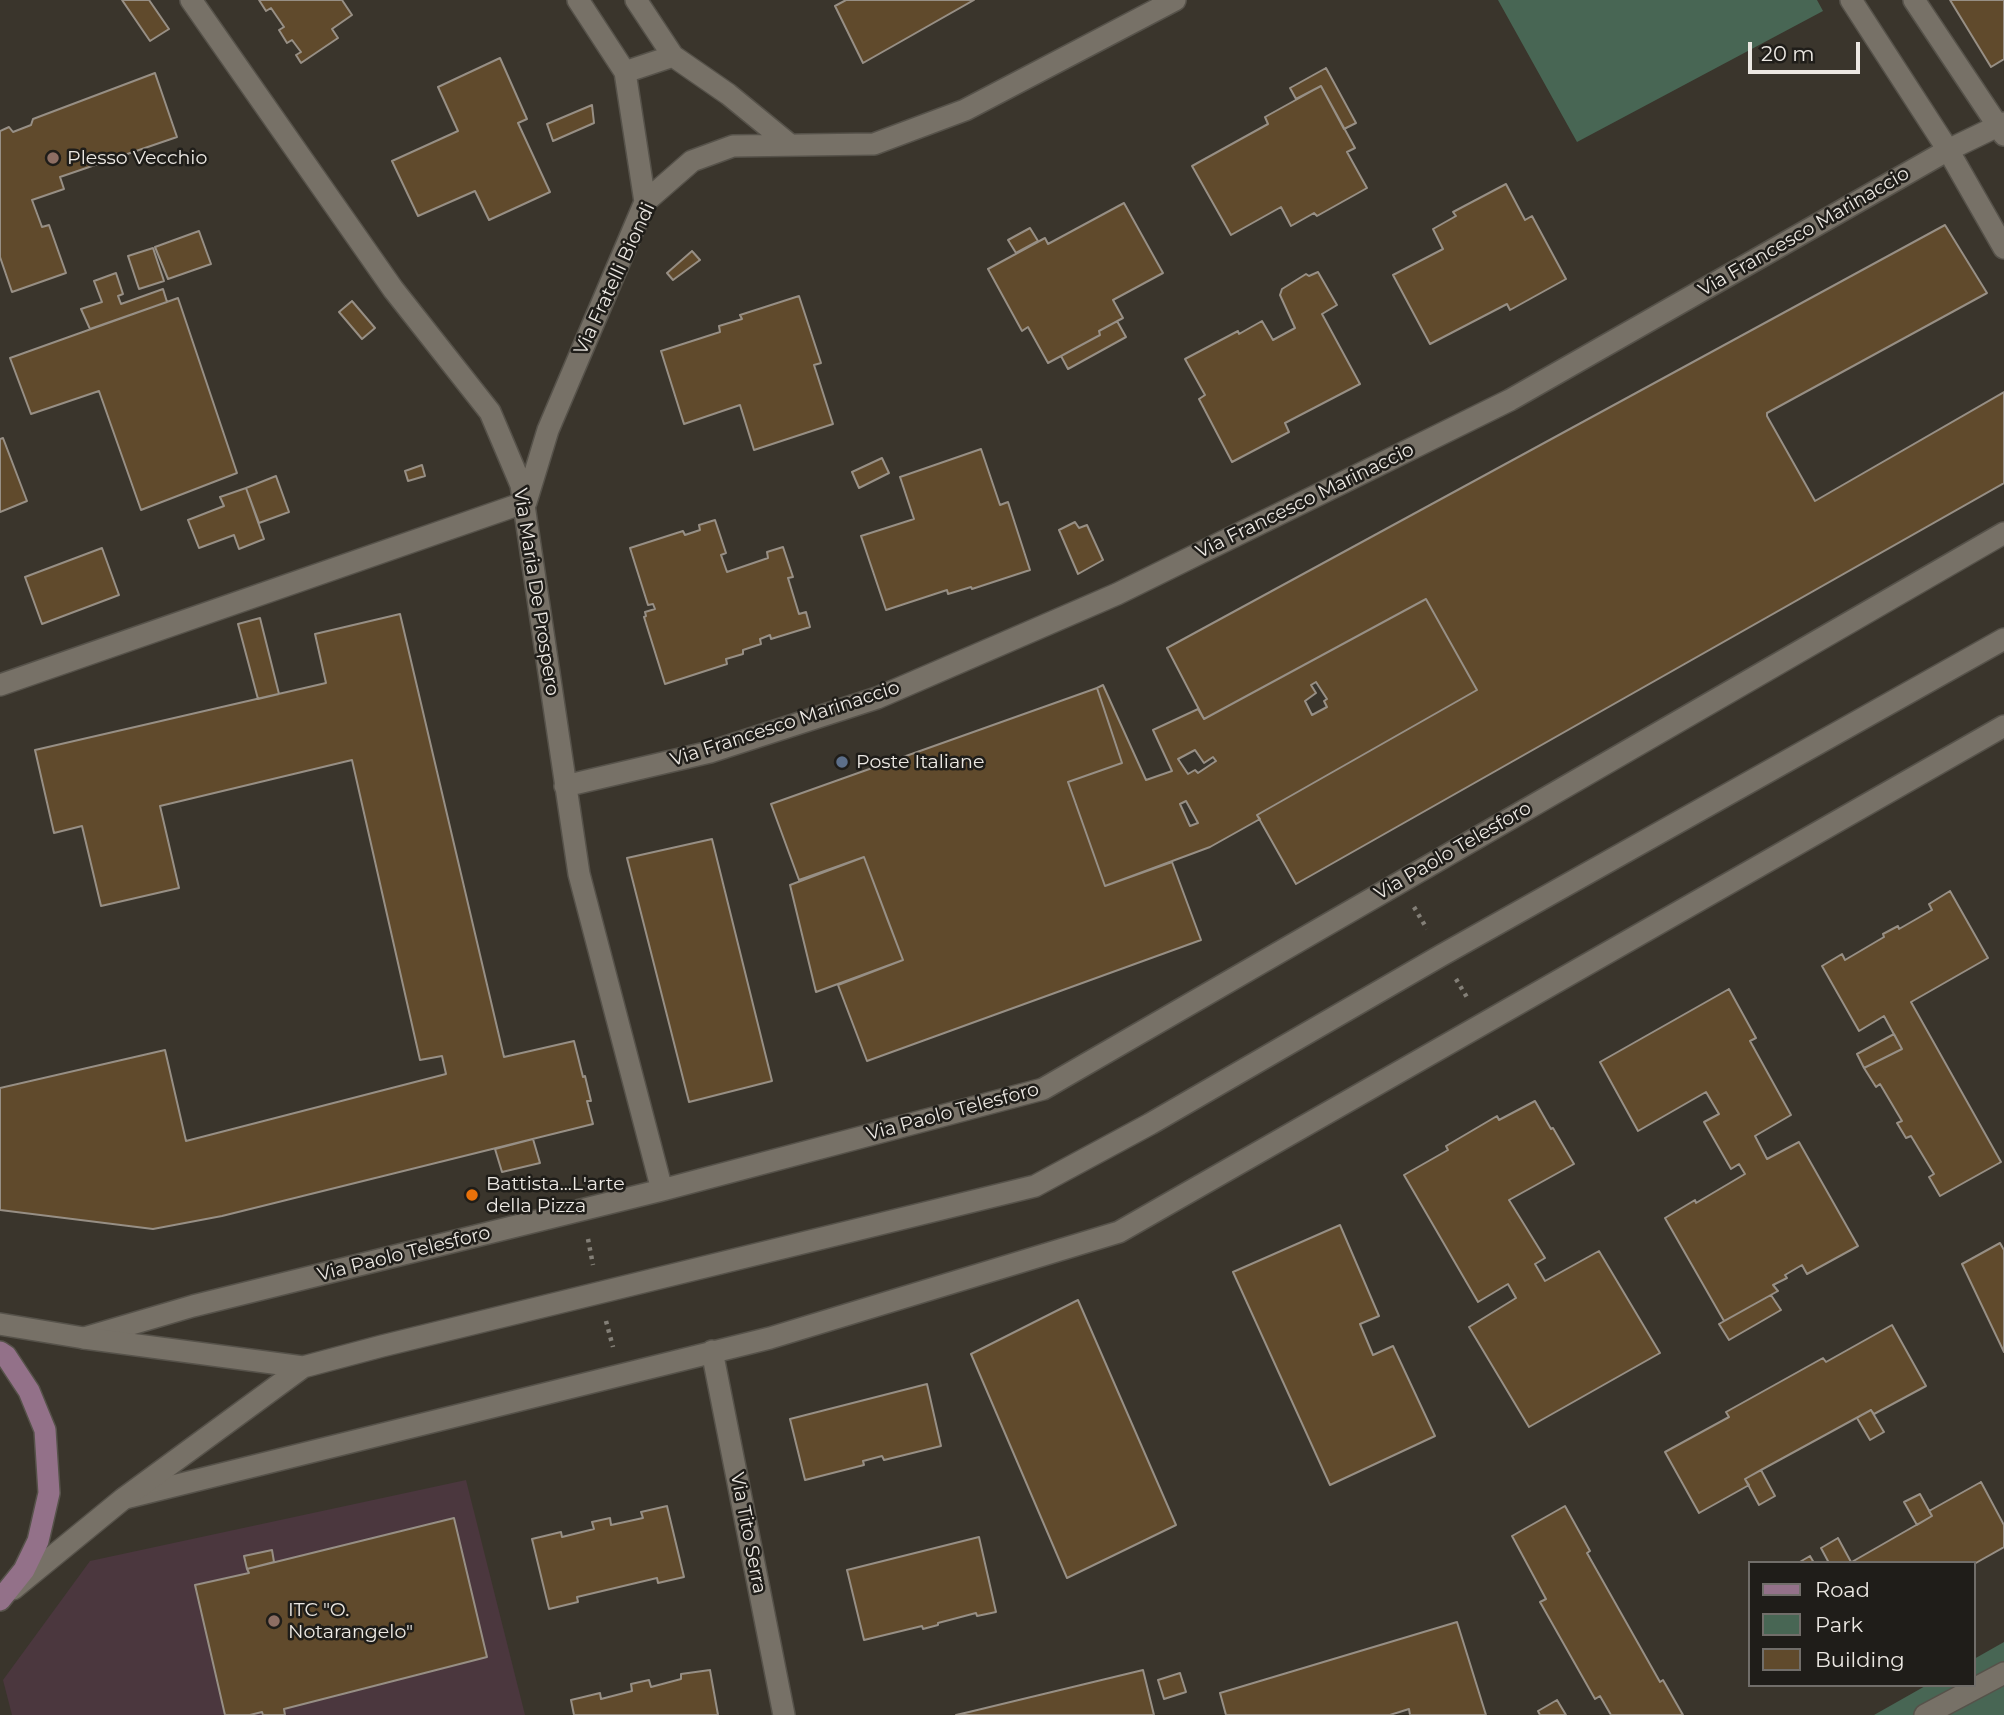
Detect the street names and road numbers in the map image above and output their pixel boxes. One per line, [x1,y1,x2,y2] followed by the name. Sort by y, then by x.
[1694,162,1914,302] street label: Via Francesco Marinaccio
[570,199,660,359] street label: Via Fratelli Biondi
[1192,438,1418,564] street label: Via Francesco Marinaccio
[508,487,564,697] street label: Via Maria De Prospero
[667,676,903,772] street label: Via Francesco Marinaccio
[1370,797,1536,905] street label: Via Paolo Telesforo
[864,1078,1042,1146] street label: Via Paolo Telesforo
[315,1221,493,1287] street label: Via Paolo Telesforo
[725,1470,771,1596] street label: Via Tito Serra

